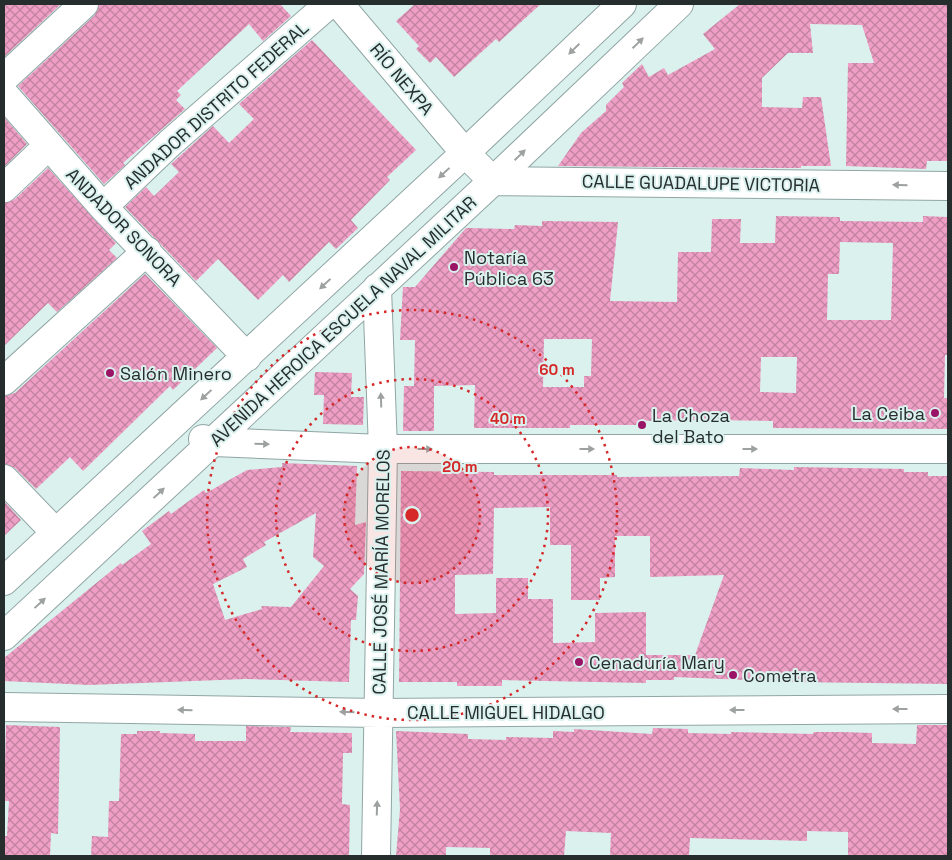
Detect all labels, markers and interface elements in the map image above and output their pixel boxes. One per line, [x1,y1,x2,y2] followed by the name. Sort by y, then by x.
[119,16,313,194] street label: ANDADOR DISTRITO FEDERAL
[632,37,644,49] one-way arrow
[365,38,439,120] street label: RÍO NEXPA
[569,43,581,55] one-way arrow
[514,149,526,161] one-way arrow
[62,163,186,291] street label: ANDADOR SONORA
[438,167,450,179] one-way arrow
[582,169,820,197] street label: CALLE GUADALUPE VICTORIA
[891,181,907,189] one-way arrow
[205,191,481,451] street label: AVENIDA HEROICA ESCUELA NAVAL MILITAR
[464,246,554,290] place label: Notaría Pública 63
[448,261,460,273] marker: Notaría Pública 63
[319,278,331,290] one-way arrow
[539,360,575,379] text: 60 m
[120,362,232,385] place label: Salón Minero
[104,367,116,379] marker: Salón Minero
[200,389,212,401] one-way arrow
[377,392,385,408] one-way arrow
[852,402,925,425] place label: La Ceiba
[652,404,730,448] place label: La Choza del Bato
[929,407,941,419] marker: La Ceiba
[490,409,526,428] text: 40 m
[636,419,648,431] marker: La Choza del Bato
[255,440,271,448] one-way arrow
[417,445,433,453] one-way arrow
[580,445,596,453] one-way arrow
[742,445,758,453] one-way arrow
[367,449,395,695] street label: CALLE JOSÉ MARÍA MORELOS
[442,457,478,476] text: 20 m
[152,487,164,499] one-way arrow
[403,506,421,524] centre of rings
[33,597,45,609] one-way arrow
[589,651,725,674] place label: Cenaduría Mary
[573,656,585,668] marker: Cenaduría Mary
[743,664,817,687] place label: Cometra
[727,669,739,681] marker: Cometra
[407,701,605,724] street label: CALLE MIGUEL HIDALGO
[891,705,907,713] one-way arrow
[176,706,192,714] one-way arrow
[729,706,745,714] one-way arrow
[339,708,355,716] one-way arrow
[373,799,381,815] one-way arrow

